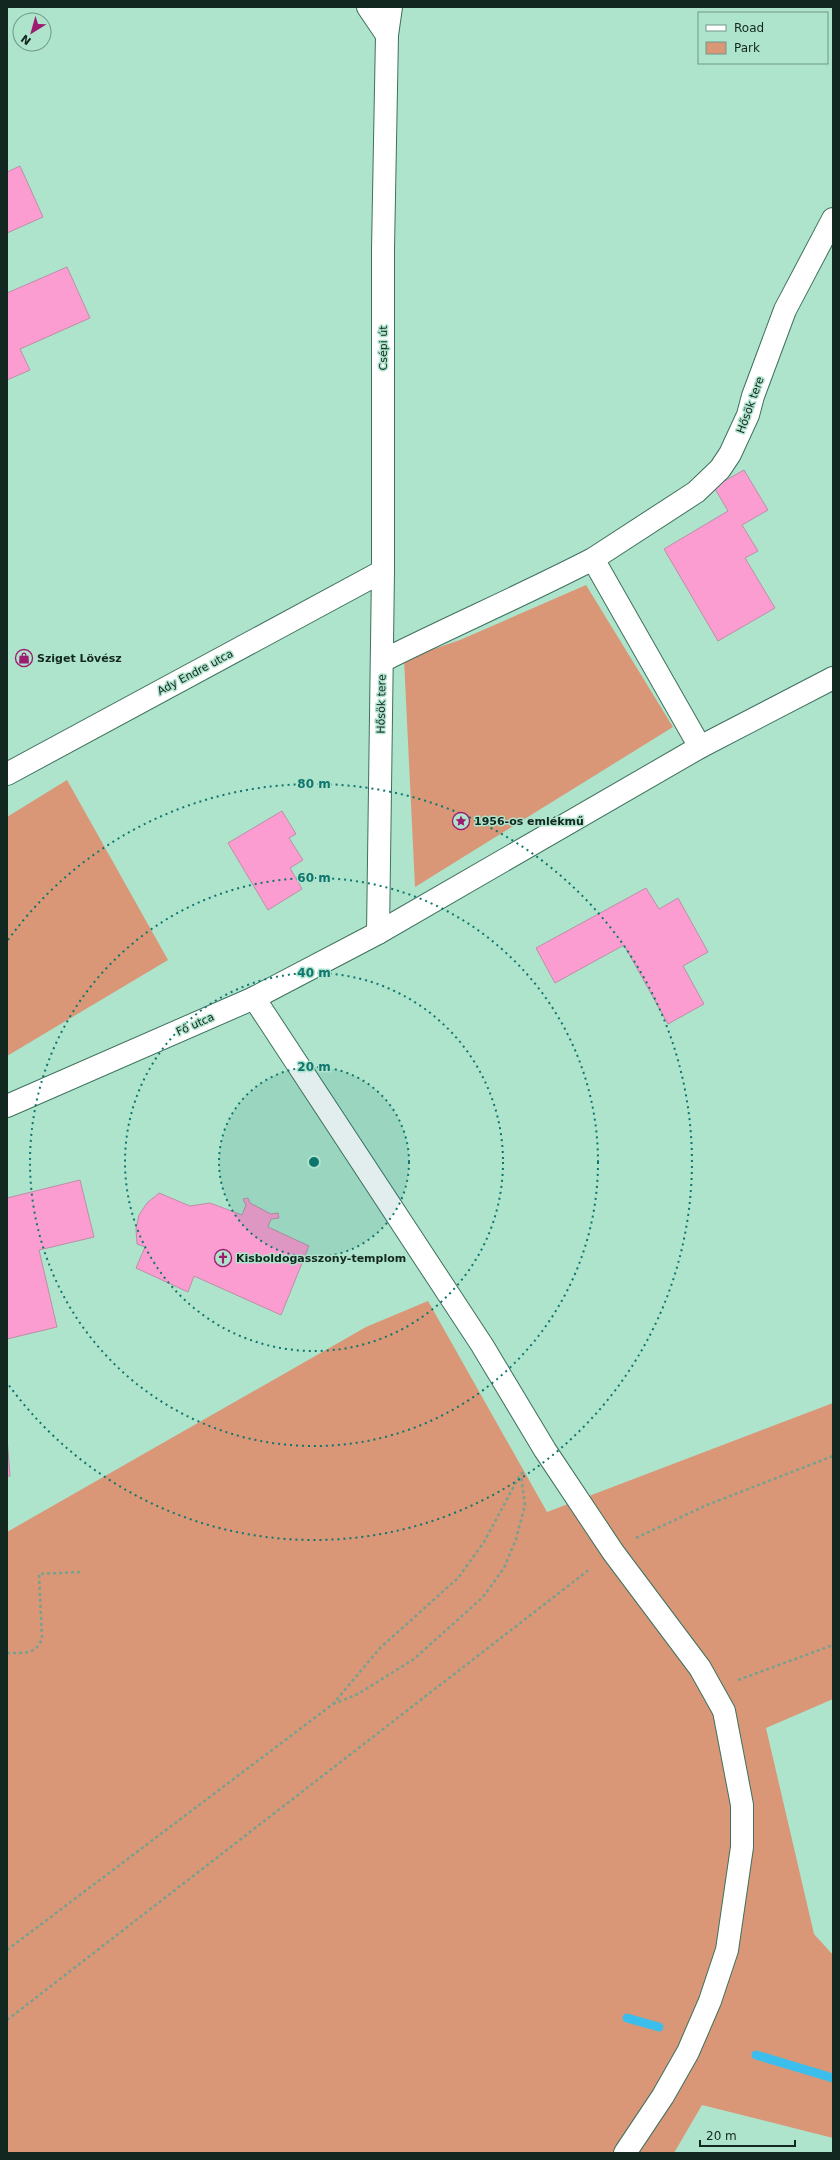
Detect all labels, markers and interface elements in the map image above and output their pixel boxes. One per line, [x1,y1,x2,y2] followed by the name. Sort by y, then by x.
[12,12,52,52] north arrow
[698,12,828,64] legend
[734,21,764,35] text: Road
[19,32,34,48] text: N
[734,41,760,55] text: Park
[377,325,390,371] street label: Csépi út
[734,375,767,435] street label: Hősök tere
[155,647,235,698] street label: Ady Endre utca
[14,648,34,668] shop icon: Sziget Lövész
[37,652,122,665] place label: Sziget Lövész
[374,674,389,734] street label: Hősök tere
[297,777,331,791] text: 80 m
[451,811,471,831] place icon: 1956-os emlékmű
[474,815,584,828] place label: 1956-os emlékmű
[297,871,331,885] text: 60 m
[297,966,331,980] text: 40 m
[174,1010,216,1039] street label: Fő utca
[297,1060,331,1074] text: 20 m
[307,1155,321,1169] centre of rings
[213,1248,233,1268] church icon: Kisboldogasszony-templom
[236,1252,406,1265] place label: Kisboldogasszony-templom
[700,2122,795,2148] scale bar
[706,2129,737,2143] text: 20 m

